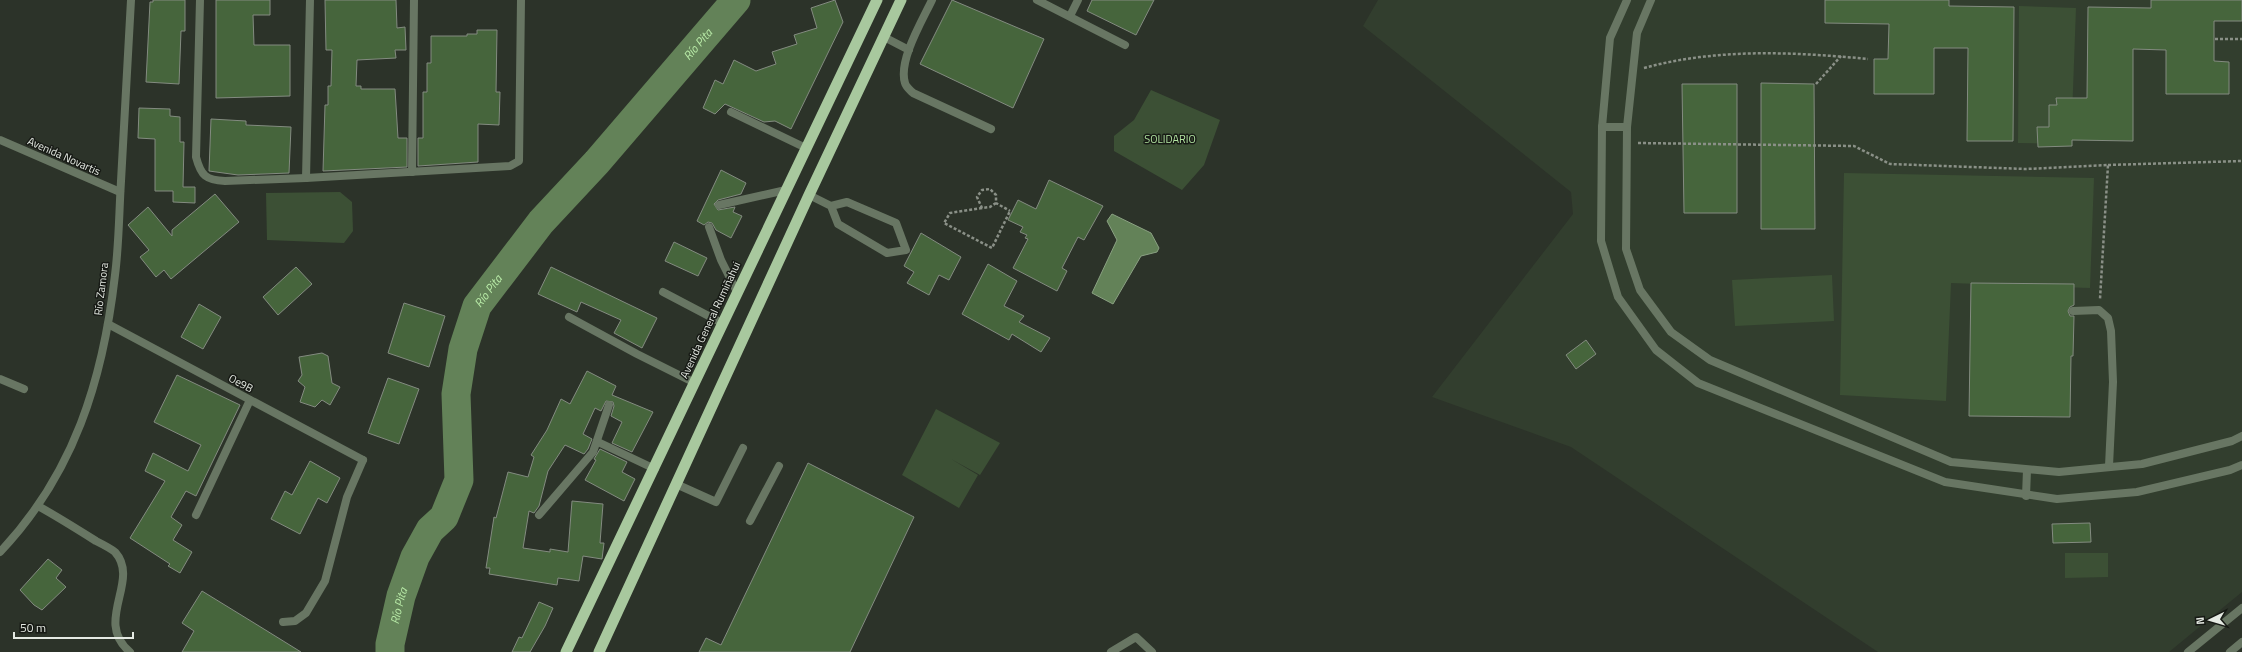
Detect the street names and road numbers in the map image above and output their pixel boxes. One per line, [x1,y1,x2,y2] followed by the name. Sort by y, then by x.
[25,133,103,179] street label: Avenida Novartis
[676,259,744,381] street label: Avenida General Rumiñahui
[90,261,112,316] street label: Río Zamora
[226,370,256,396] street label: Oe9B

